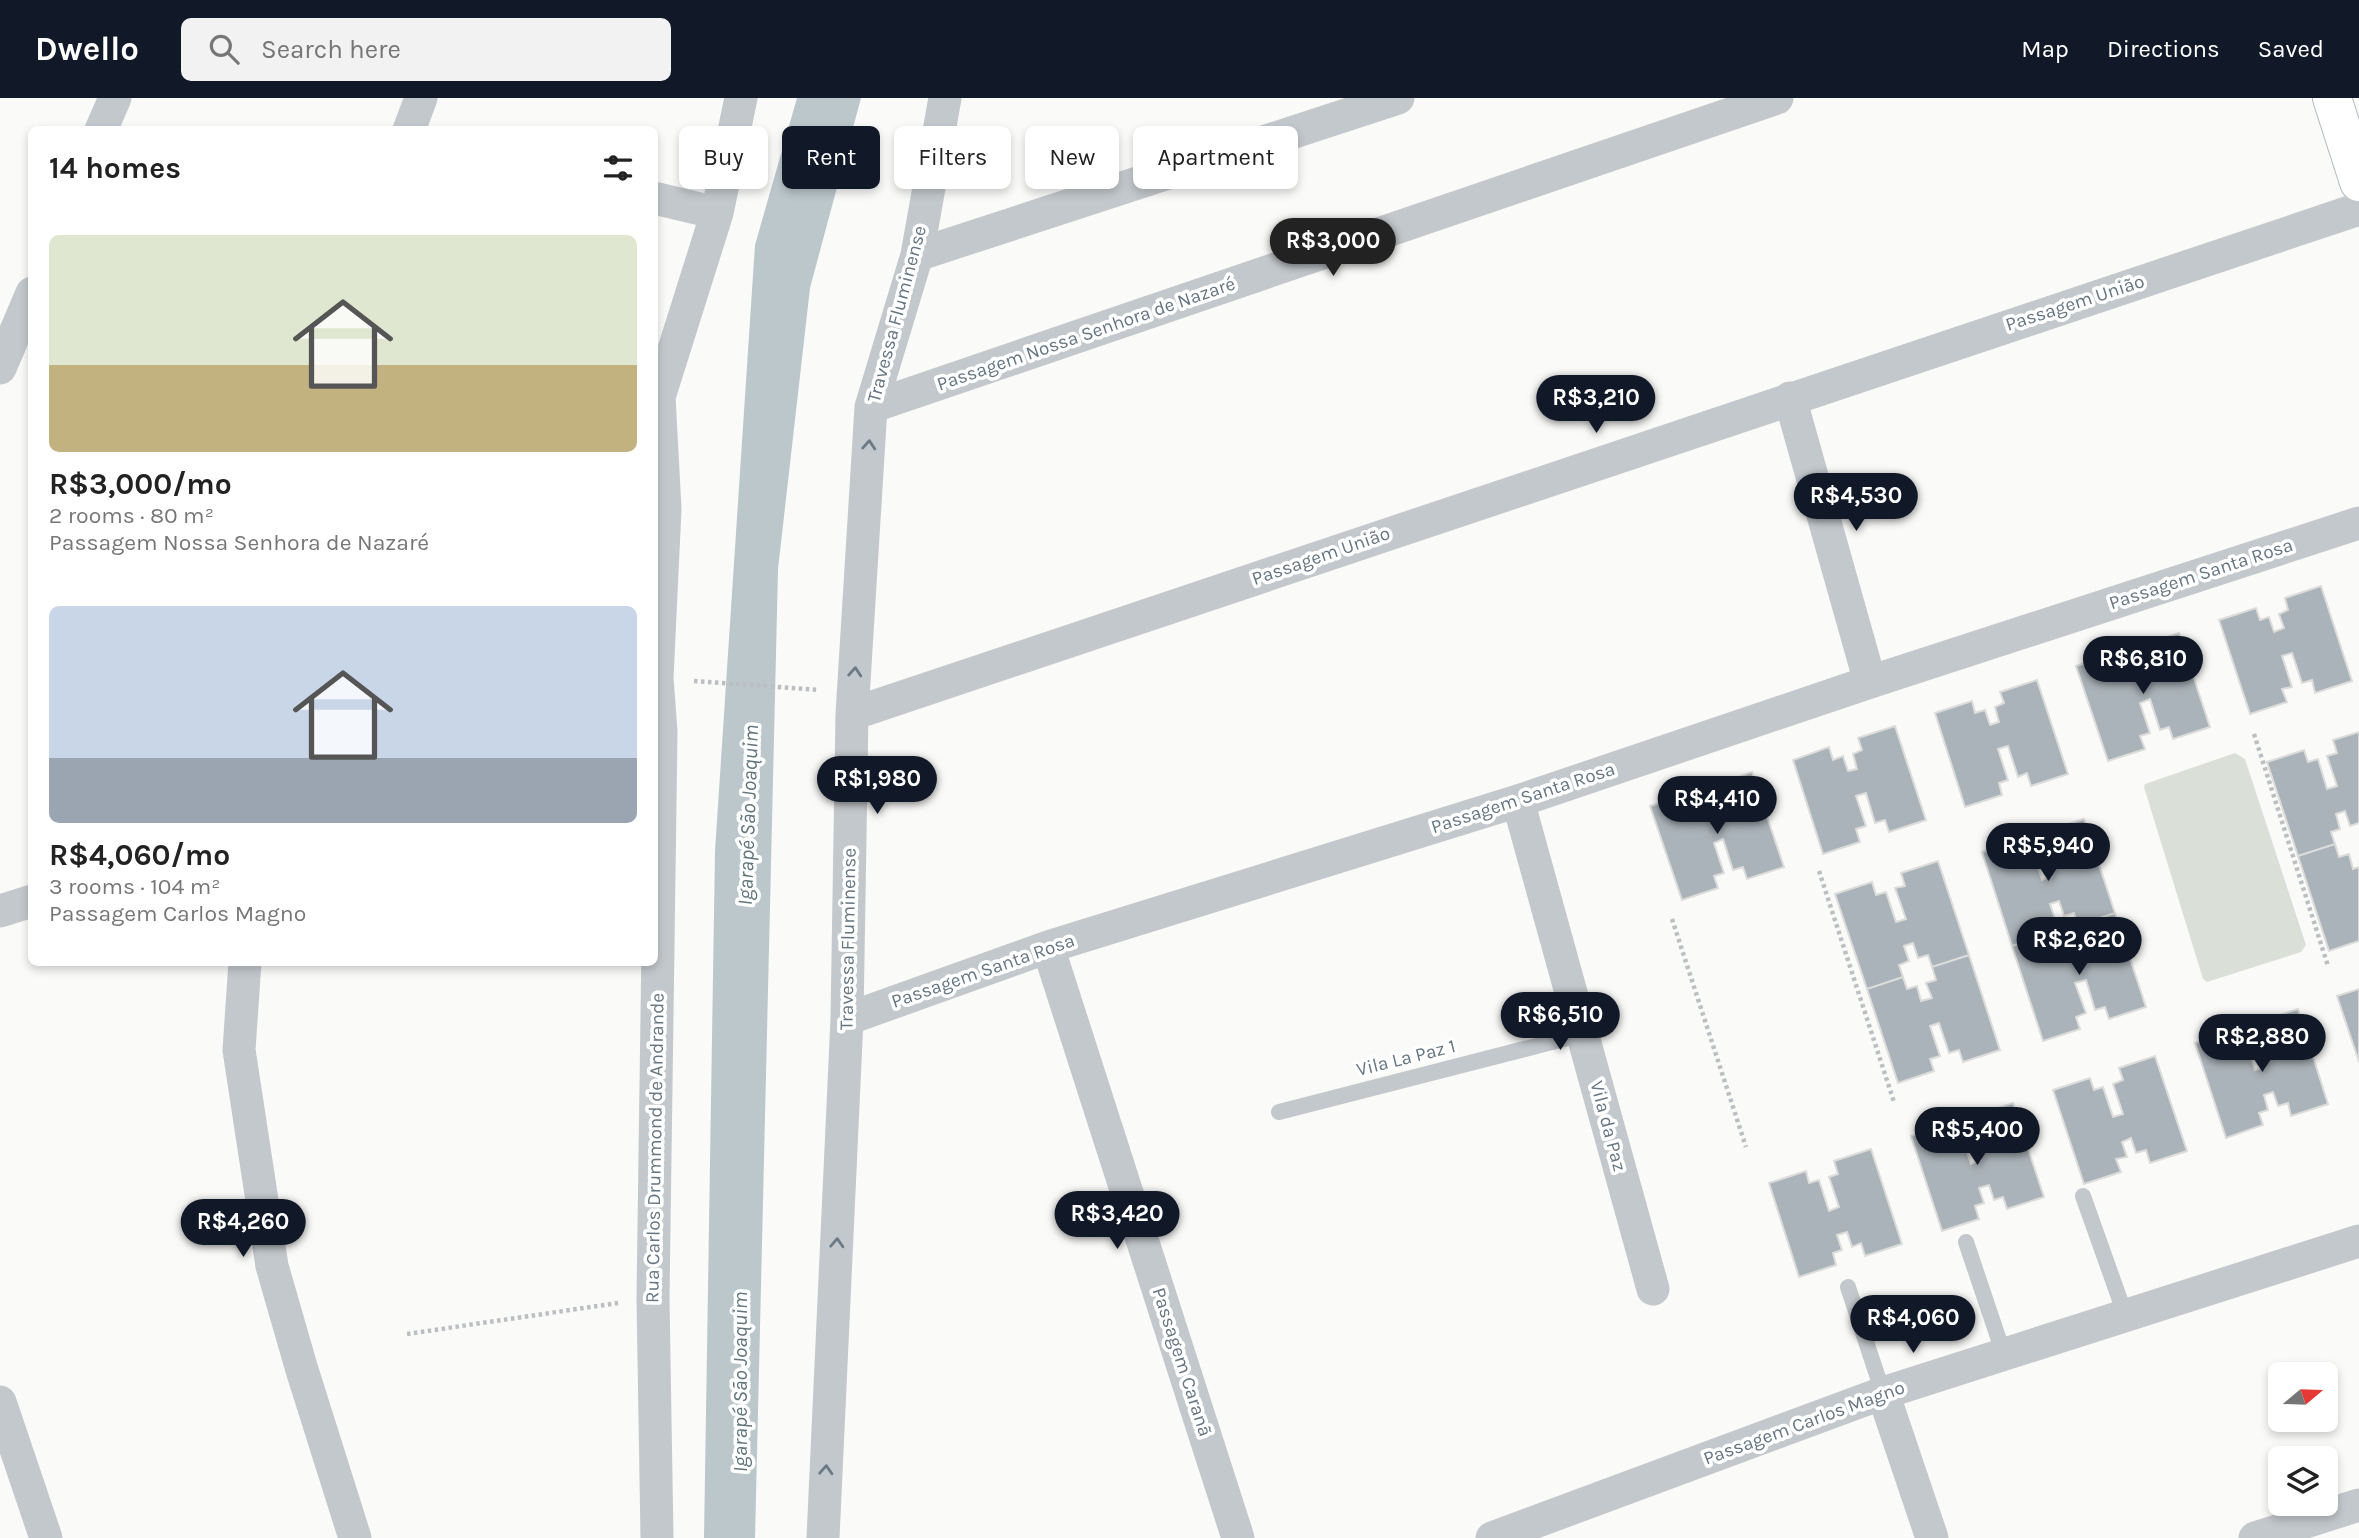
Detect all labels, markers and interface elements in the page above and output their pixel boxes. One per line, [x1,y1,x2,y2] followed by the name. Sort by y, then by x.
[181,18,671,81] search box
[35,30,139,68] text: Dwello
[205,30,243,68] icon: search
[261,34,401,65] text: Search here
[2021,35,2069,63] text: Map
[2107,35,2220,63] text: Directions
[2258,35,2324,63] text: Saved
[679,126,768,189] chip: Buy
[782,126,880,189] chip: Rent
[894,126,1011,189] chip: Filters
[1025,126,1119,189] chip: New
[1133,126,1298,189] chip: Apartment
[599,149,637,187] icon: filters
[49,150,181,186] text: 14 homes
[1268,218,1398,278] pin: R$3,000
[863,223,931,405] street label: Travessa Fluminense
[1286,227,1380,254] text: R$3,000
[2003,270,2147,336] street label: Passagem União
[934,272,1238,396] street label: Passagem Nossa Senhora de Nazaré
[280,281,406,407] icon: home
[1531,376,1661,435] pin: R$3,210
[1552,384,1640,411] text: R$3,210
[861,440,876,451] one-way arrow
[49,466,232,502] text: R$3,000/mo
[1791,474,1921,533] pin: R$4,530
[1810,482,1902,509] text: R$4,530
[49,502,214,529] text: 2 rooms · 80 m²
[1249,522,1393,590] street label: Passagem União
[49,529,429,556] text: Passagem Nossa Senhora de Nazaré
[2106,534,2296,614] street label: Passagem Santa Rosa
[2078,636,2208,696] pin: R$6,810
[2099,645,2187,672] text: R$6,810
[280,652,406,778] icon: home
[847,667,862,678] one-way arrow
[733,724,763,906] water label: Igarapé São Joaquim
[812,756,942,816] pin: R$1,980
[1428,758,1618,838] street label: Passagem Santa Rosa
[833,765,921,792] text: R$1,980
[1652,776,1782,836] pin: R$4,410
[1674,785,1760,812] text: R$4,410
[1983,824,2113,883] pin: R$5,940
[2002,832,2094,859] text: R$5,940
[49,837,230,873] text: R$4,060/mo
[835,848,861,1030] street label: Travessa Fluminense
[49,873,220,900] text: 3 rooms · 104 m²
[49,900,306,927] text: Passagem Carlos Magno
[2014,918,2144,977] pin: R$2,620
[2033,926,2125,953] text: R$2,620
[889,929,1077,1013] street label: Passagem Santa Rosa
[1495,992,1625,1052] pin: R$6,510
[641,993,669,1303] street label: Rua Carlos Drummond de Andrande
[1517,1001,1603,1028] text: R$6,510
[2197,1014,2327,1074] pin: R$2,880
[2215,1023,2309,1050] text: R$2,880
[1354,1035,1458,1081] street label: Vila La Paz 1
[1585,1078,1631,1174] street label: Vila da Paz
[1912,1108,2042,1167] pin: R$5,400
[1931,1116,2023,1143] text: R$5,400
[1052,1192,1182,1251] pin: R$3,420
[178,1200,308,1259] pin: R$4,260
[1071,1200,1163,1227] text: R$3,420
[197,1208,289,1235] text: R$4,260
[829,1237,844,1248] one-way arrow
[1148,1285,1216,1439] street label: Passagem Caranã
[728,1292,752,1472] water label: Igarapé São Joaquim
[1848,1296,1978,1355] pin: R$4,060
[1866,1304,1960,1331] text: R$4,060
[2268,1362,2338,1432] north arrow
[2268,1362,2338,1516] map controls
[1700,1376,1908,1470] street label: Passagem Carlos Magno
[2268,1446,2338,1516] button: layers
[819,1464,834,1475] one-way arrow

